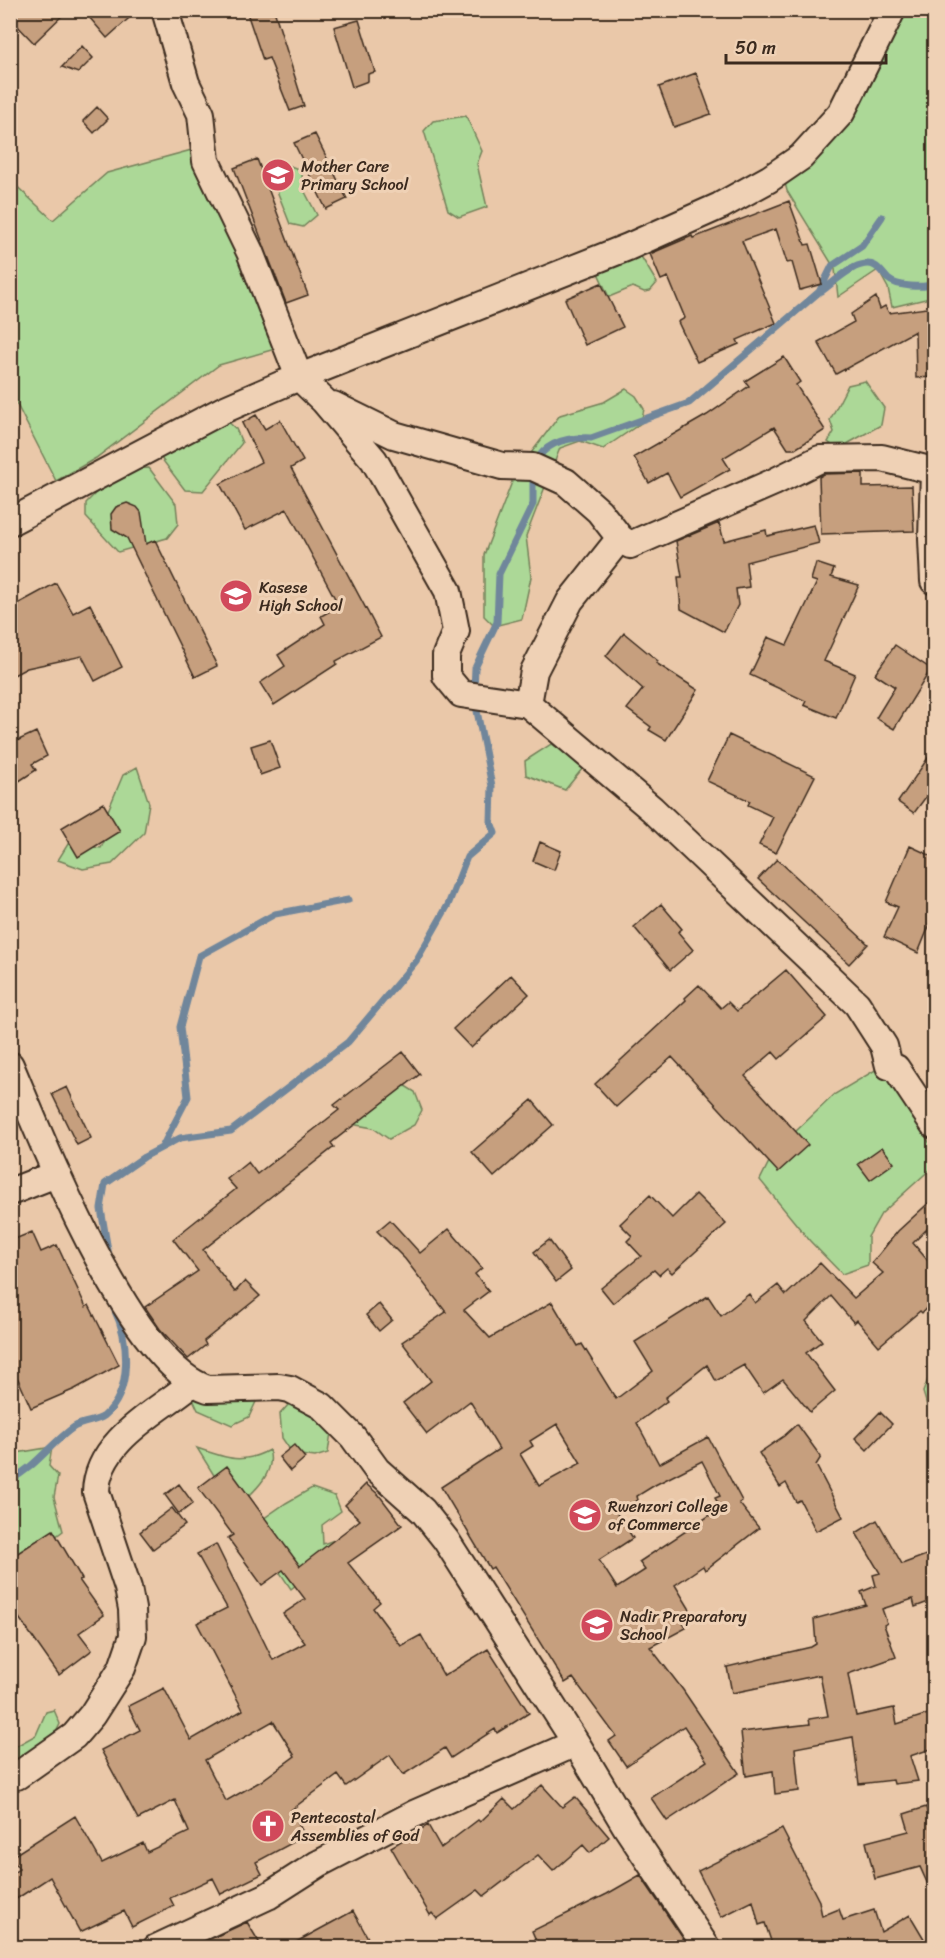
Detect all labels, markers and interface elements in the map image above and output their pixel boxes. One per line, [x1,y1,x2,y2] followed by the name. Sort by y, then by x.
[726,27,886,65] scale bar
[735,32,776,64] text: 50 m
[301,152,409,199] place label: Mother Care Primary School
[260,157,296,193] school or university icon: Mother Care Primary School
[259,573,343,620] place label: Kasese High School
[218,578,254,614] school or university icon: Kasese High School
[608,1492,728,1539] place label: Rwenzori College of Commerce
[567,1497,603,1533] school or university icon: Rwenzori College of Commerce
[620,1602,747,1649] place label: Nadir Preparatory School
[579,1607,615,1643] school or university icon: Nadir Preparatory School
[290,1803,420,1850] place label: Pentecostal Assemblies of God
[250,1808,286,1844] church icon: Pentecostal Assemblies of God

